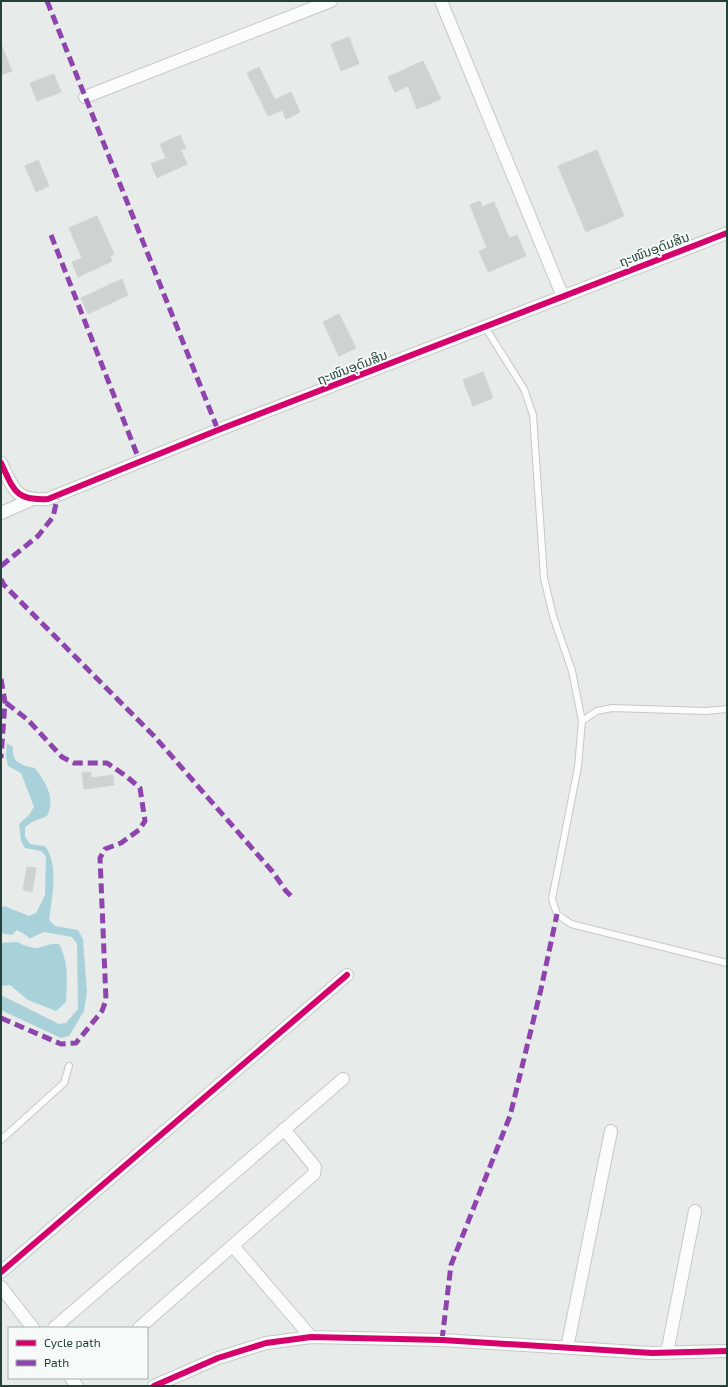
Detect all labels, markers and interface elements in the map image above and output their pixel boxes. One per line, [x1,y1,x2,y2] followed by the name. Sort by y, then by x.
[617,228,692,271] street label: ຖະໜົນອຸດົມສິນ
[315,346,390,389] street label: ຖະໜົນອຸດົມສິນ
[8,1327,148,1379] legend
[44,1335,101,1349] text: Cycle path
[44,1355,69,1369] text: Path

